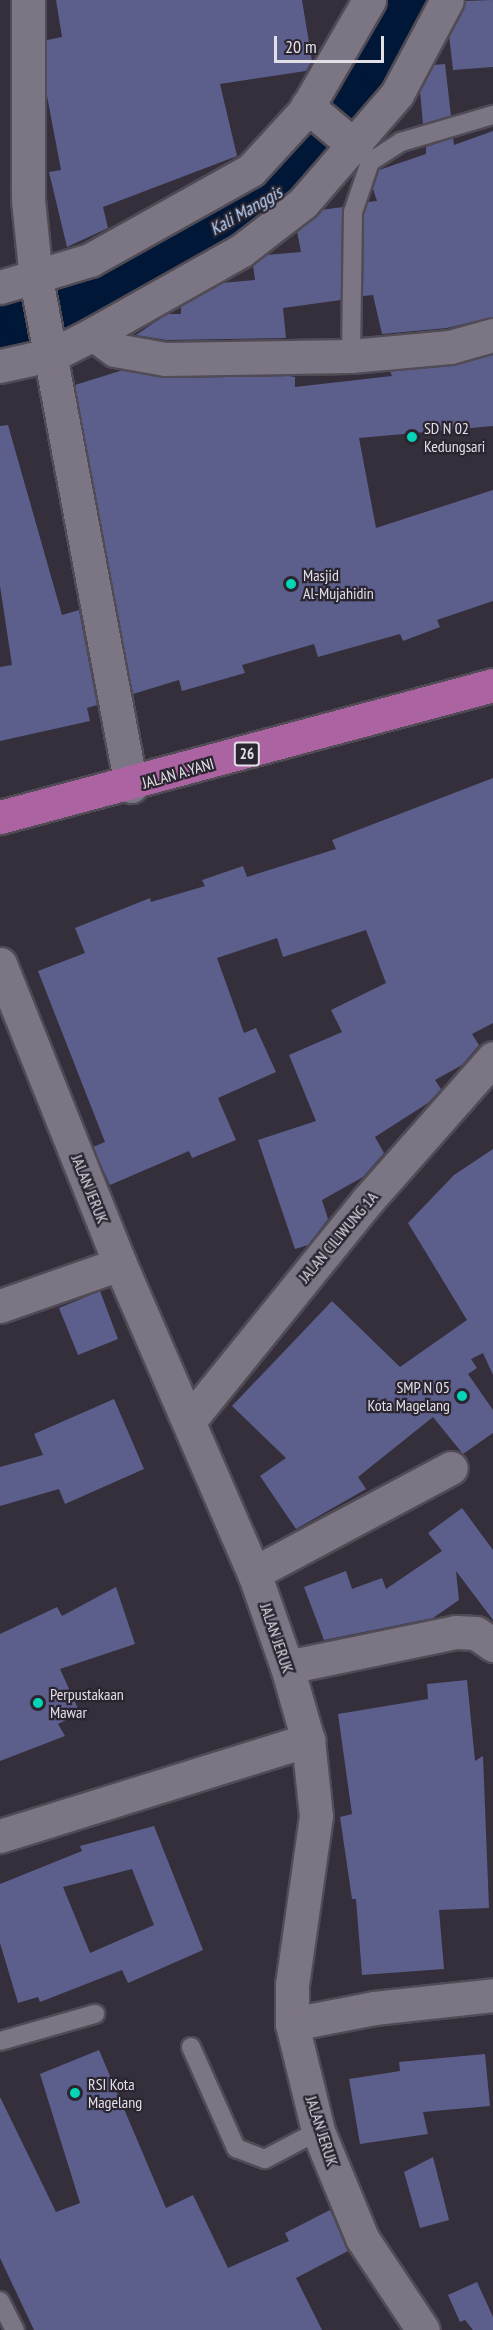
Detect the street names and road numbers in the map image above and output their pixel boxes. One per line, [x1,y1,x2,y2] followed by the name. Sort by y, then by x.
[234,742,260,766] road number: 26
[140,754,216,792] street label: JALAN A.YANI
[68,1152,112,1226] street label: JALAN JERUK
[294,1188,382,1286] street label: JALAN CILIWUNG 1A
[256,1601,298,1675] street label: JALAN JERUK
[302,2094,342,2168] street label: JALAN JERUK

